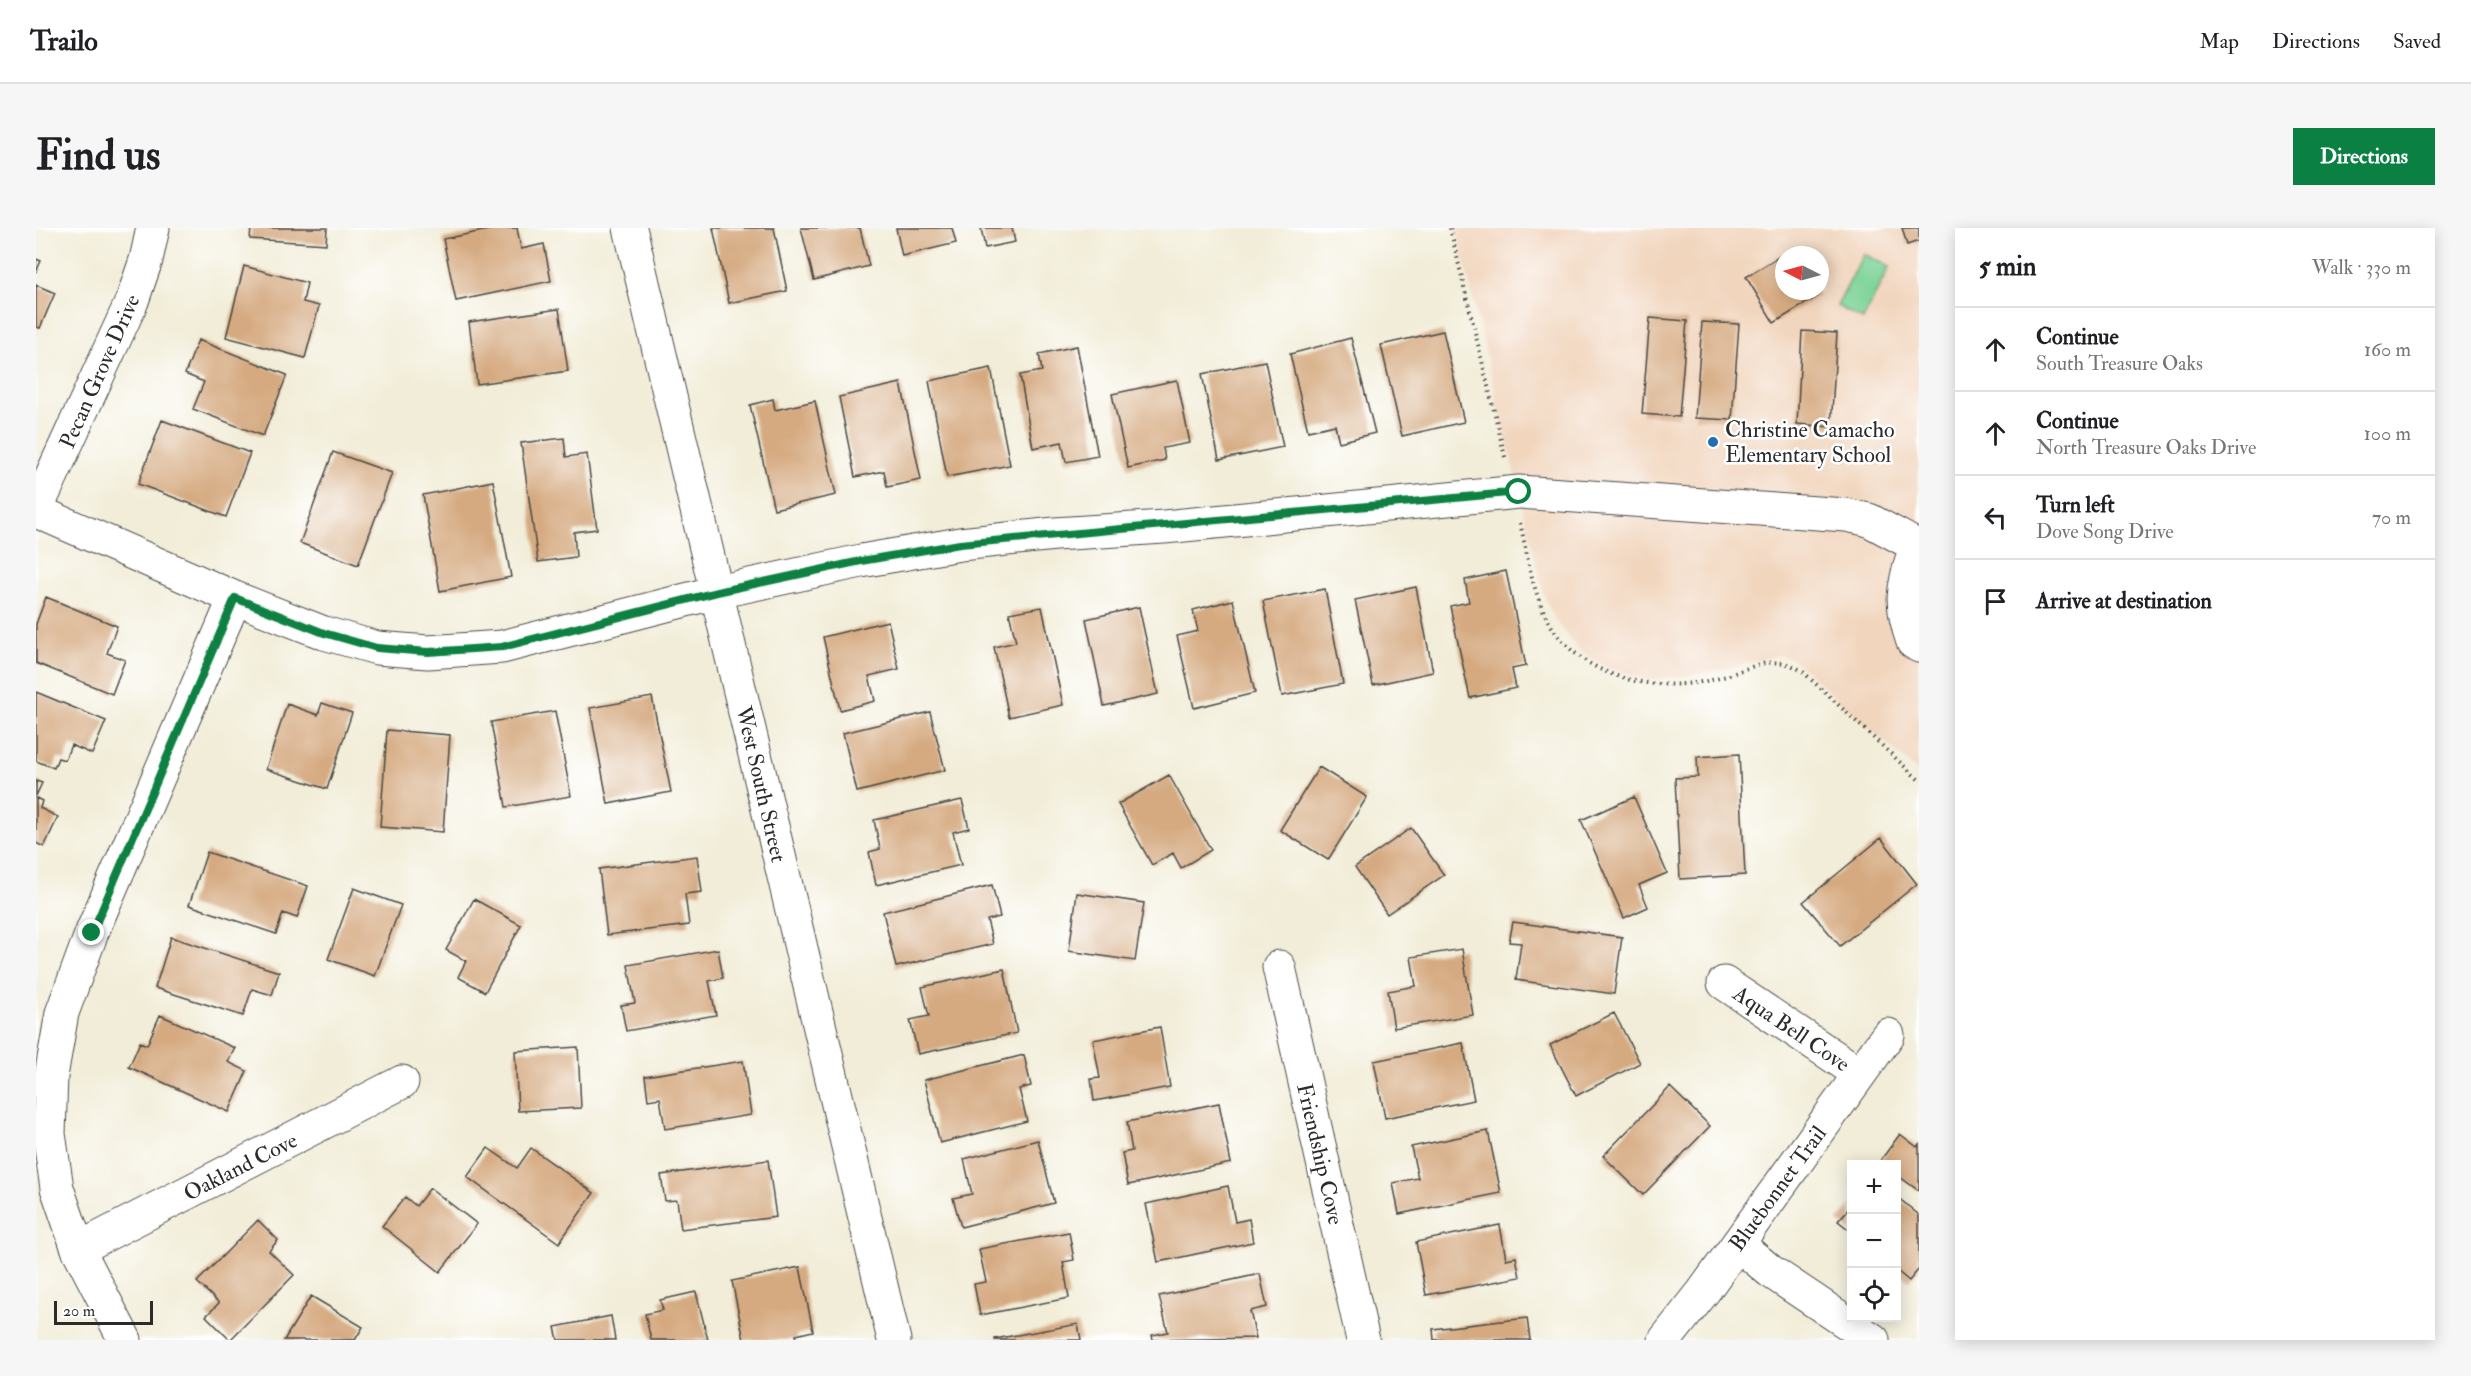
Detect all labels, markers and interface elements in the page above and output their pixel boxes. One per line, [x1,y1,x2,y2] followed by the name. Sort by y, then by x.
[30,24,98,59] text: Trailo
[2199,28,2239,55] text: Map
[2272,28,2360,55] text: Directions
[2393,28,2441,55] text: Saved
[2293,128,2435,185] button: Directions
[36,130,160,182] text: Find us
[1775,246,1829,300] north arrow
[1979,251,2036,283] text: 5 min
[2312,255,2411,280] text: Walk · 330 m
[53,290,146,453] street label: Pecan Grove Drive
[2036,323,2119,351] text: Continue
[1979,333,2012,366] icon: ahead
[2364,337,2411,362] text: 160 m
[2036,351,2203,376] text: South Treasure Oaks
[2036,407,2119,435] text: Continue
[1725,416,1895,469] place label: Christine Camacho Elementary School
[1979,417,2012,450] icon: ahead
[2364,421,2411,446] text: 100 m
[1706,435,1720,449] marker: Christine Camacho Elementary School
[2036,435,2256,460] text: North Treasure Oaks Drive
[1505,478,1531,504] route start
[2036,491,2115,519] text: Turn left
[1979,501,2012,534] icon: left
[2372,505,2411,530] text: 70 m
[2036,519,2174,544] text: Dove Song Drive
[1979,585,2012,618] icon: arrive
[2036,587,2212,615] text: Arrive at destination
[729,702,793,865] street label: West South Street
[78,919,104,945] route end
[1727,979,1855,1078] street label: Aqua Bell Cove
[1289,1081,1350,1228] street label: Friendship Cove
[1723,1120,1833,1257] street label: Bluebonnet Trail
[179,1126,302,1207] street label: Oakland Cove
[1847,1160,1901,1322] map controls
[1847,1160,1901,1214] button: +
[1847,1214,1901,1268] button: −
[1847,1268,1901,1322] button: locate
[54,1298,153,1326] scale bar
[63,1301,95,1321] text: 20 m

